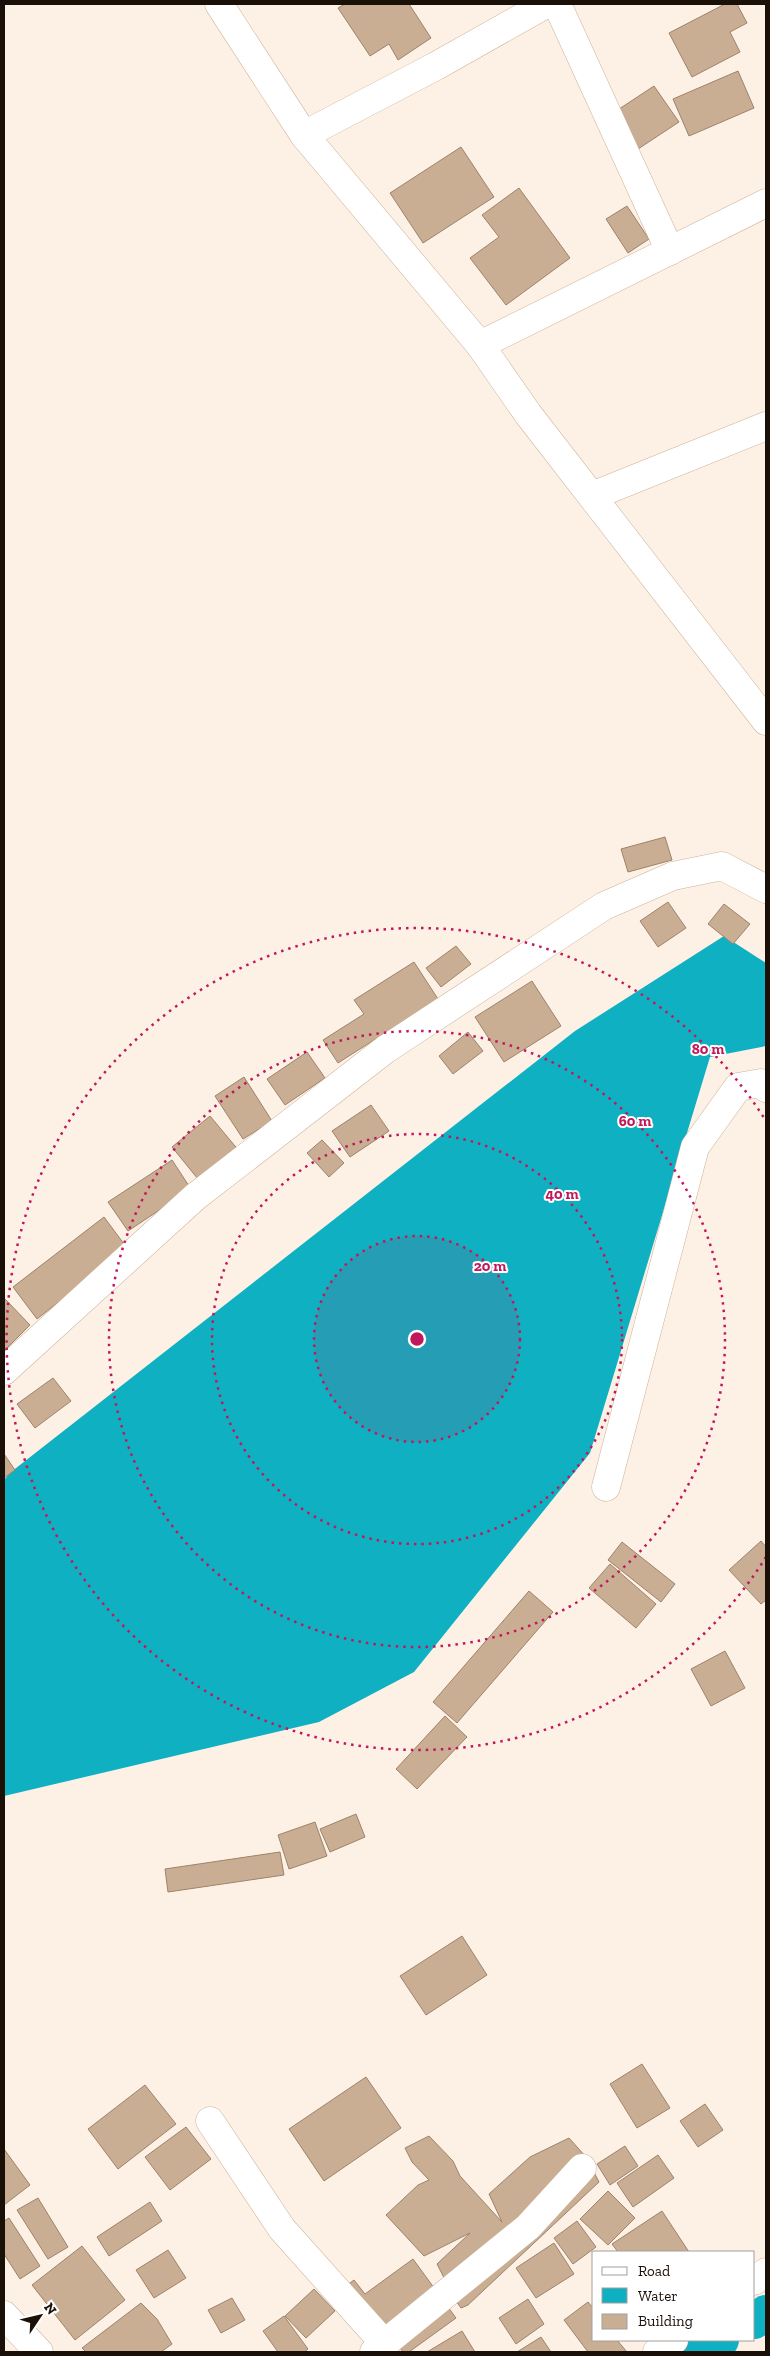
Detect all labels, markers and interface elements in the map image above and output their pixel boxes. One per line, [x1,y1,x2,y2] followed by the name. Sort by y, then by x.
[692,1040,724,1058] text: 80 m
[619,1112,651,1130] text: 60 m
[545,1185,579,1203] text: 40 m
[474,1257,506,1275] text: 20 m
[408,1330,426,1348] centre of rings
[592,2251,755,2341] legend
[638,2262,671,2280] text: Road
[638,2287,678,2305] text: Water
[15,2291,65,2341] north arrow
[40,2300,60,2318] text: N
[638,2312,693,2330] text: Building

